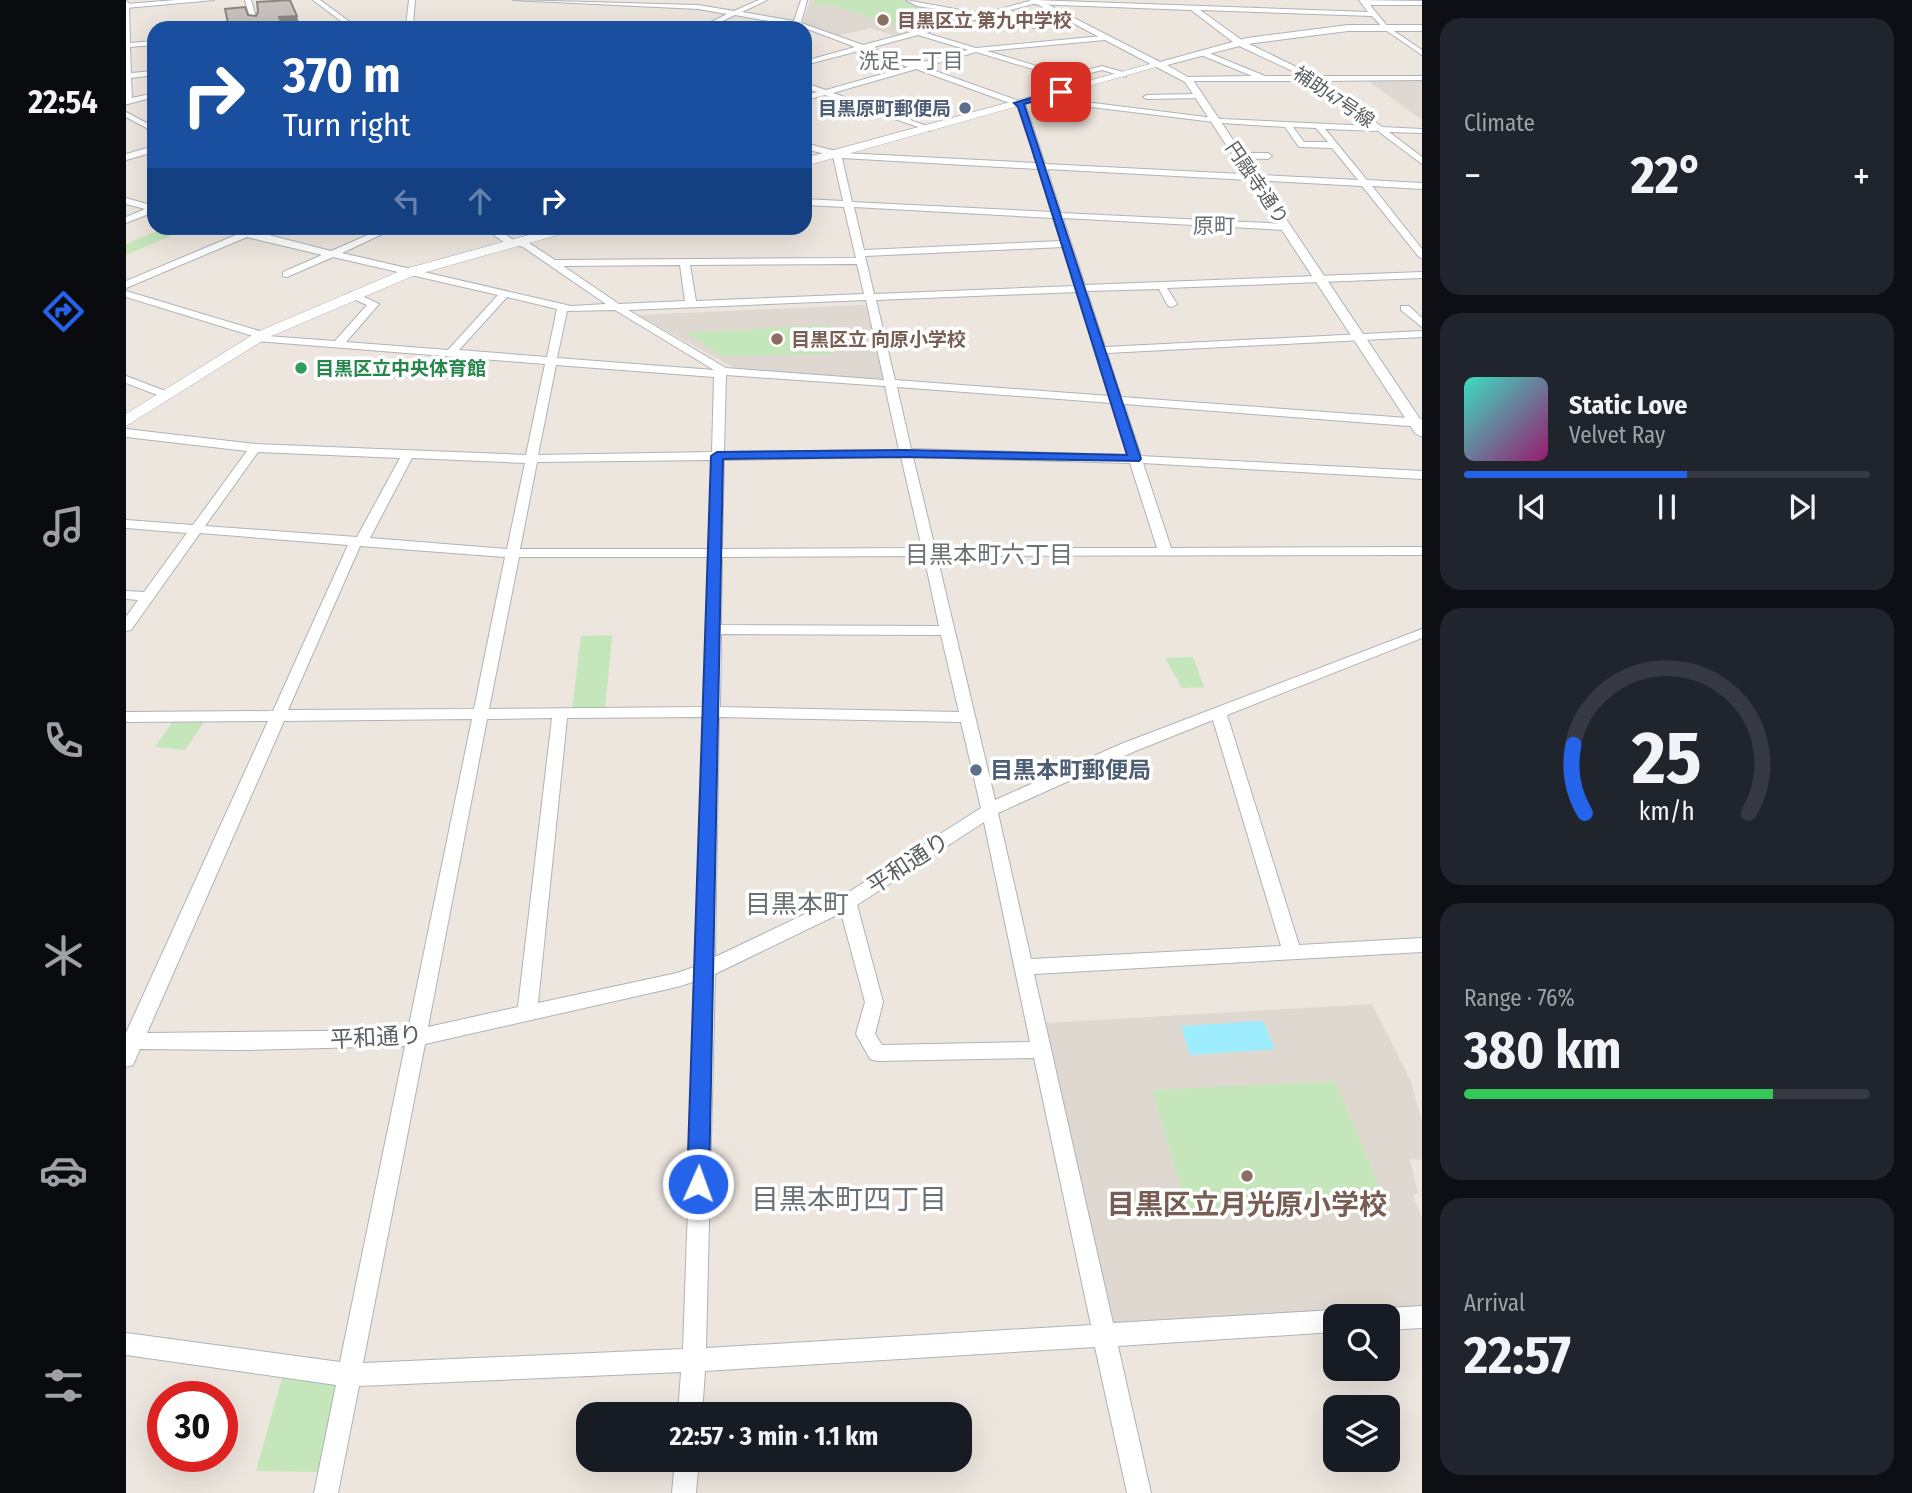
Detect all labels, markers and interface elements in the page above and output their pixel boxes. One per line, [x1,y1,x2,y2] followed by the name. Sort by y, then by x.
[897,9,1072,32] place label: 目黒区立 第九中学校
[875,12,891,28] marker: 目黒区立 第九中学校
[283,46,401,105] text: 370 m
[859,48,964,74] district label: 洗足一丁目
[168,49,259,140] icon: right
[1031,62,1091,122] pin
[1289,62,1379,132] street label: 補助47号線
[1042,73,1080,111] icon: arrive
[28,83,98,121] text: 22:54
[818,97,951,120] place label: 目黒原町郵便局
[957,100,973,116] marker: 目黒原町郵便局
[283,106,410,144] text: Turn right
[1464,109,1535,137] text: Climate
[1221,137,1293,229] street label: 円融寺通り
[1631,144,1703,207] text: 22°
[1464,153,1481,199] text: −
[1853,153,1870,199] text: +
[388,182,426,220] icon: left
[461,182,499,220] icon: ahead
[534,182,572,220] icon: right
[1193,213,1235,239] district label: 原町
[39,287,88,336] icon: directions
[791,328,966,351] place label: 目黒区立 向原小学校
[769,331,785,347] marker: 目黒区立 向原小学校
[315,357,486,380] place label: 目黒区立中央体育館
[293,360,309,376] marker: 目黒区立中央体育館
[1569,390,1687,421] text: Static Love
[1569,421,1665,449] text: Velvet Ray
[1513,488,1551,526] icon: previous
[1648,488,1686,526] icon: pause
[1783,488,1821,526] icon: next
[39,502,88,551] icon: music
[905,541,1073,569] district label: 目黒本町六丁目
[1631,715,1702,802] text: 25
[39,716,88,765] icon: phone
[990,756,1151,784] place label: 目黒本町郵便局
[968,762,984,778] marker: 目黒本町郵便局
[1639,796,1695,826] text: km/h
[862,826,954,900] street label: 平和通り
[745,889,849,920] district label: 目黒本町
[39,931,88,980] icon: climate
[1464,984,1575,1012] text: Range · 76%
[1464,1019,1621,1082] text: 380 km
[329,1021,423,1053] street label: 平和通り
[39,1146,88,1195] icon: car
[661,1147,735,1221] position arrow
[1239,1168,1255,1184] marker: 目黒区立月光原小学校
[751,1183,947,1216] district label: 目黒本町四丁目
[1107,1188,1387,1221] place label: 目黒区立月光原小学校
[1464,1289,1525,1317] text: Arrival
[1323,1304,1400,1472] map controls
[1323,1304,1400,1381] button: search
[1464,1324,1571,1387] text: 22:57
[39,1361,88,1410] icon: filters
[147,1381,238,1472] speed limit sign: 30
[1323,1395,1400,1472] button: layers
[670,1421,878,1452] text: 22:57 · 3 min · 1.1 km

